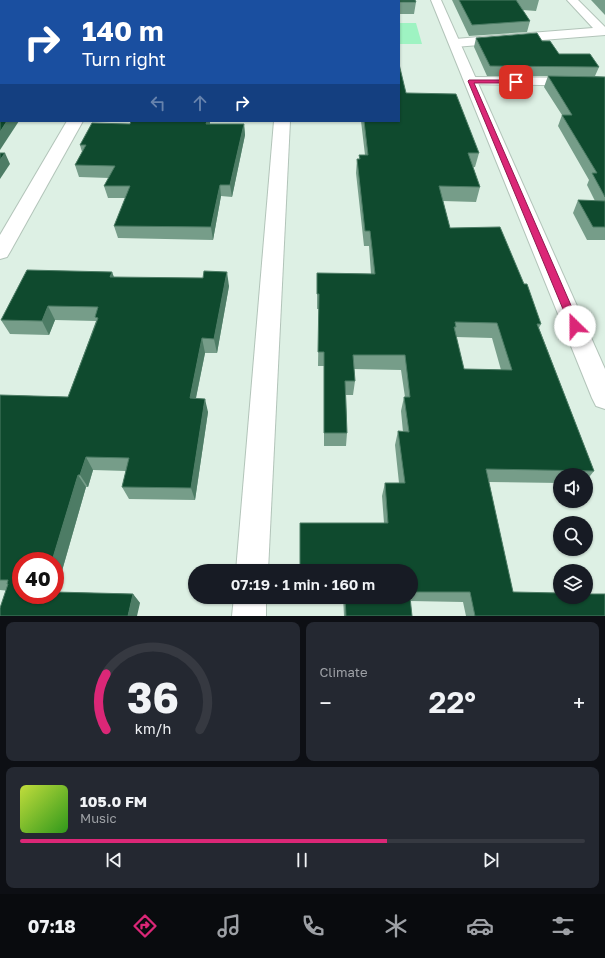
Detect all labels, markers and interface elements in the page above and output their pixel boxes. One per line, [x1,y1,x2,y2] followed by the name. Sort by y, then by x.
[82,14,164,47] text: 140 m
[16,16,68,68] icon: right
[82,48,166,70] text: Turn right
[499,65,533,99] pin
[505,71,527,93] icon: arrive
[147,92,169,114] icon: left
[189,92,211,114] icon: ahead
[231,92,253,114] icon: right
[554,305,596,347] position arrow
[553,468,593,604] map controls
[553,468,593,508] button: sound
[553,516,593,556] button: search
[12,552,64,604] speed limit sign: 40
[553,564,593,604] button: layers
[231,575,375,593] text: 07:19 · 1 min · 160 m
[320,664,367,680] text: Climate
[127,671,179,721] text: 36
[428,684,476,720] text: 22°
[320,689,332,716] text: −
[573,689,585,716] text: +
[135,719,171,736] text: km/h
[80,792,147,810] text: 105.0 FM
[80,810,117,826] text: Music
[103,849,125,871] icon: previous
[291,849,313,871] icon: pause
[480,849,502,871] icon: next
[131,912,159,940] icon: directions
[215,912,243,940] icon: music
[299,912,327,940] icon: phone
[382,912,410,940] icon: climate
[466,912,494,940] icon: car
[549,912,577,940] icon: filters
[28,915,76,937] text: 07:18

